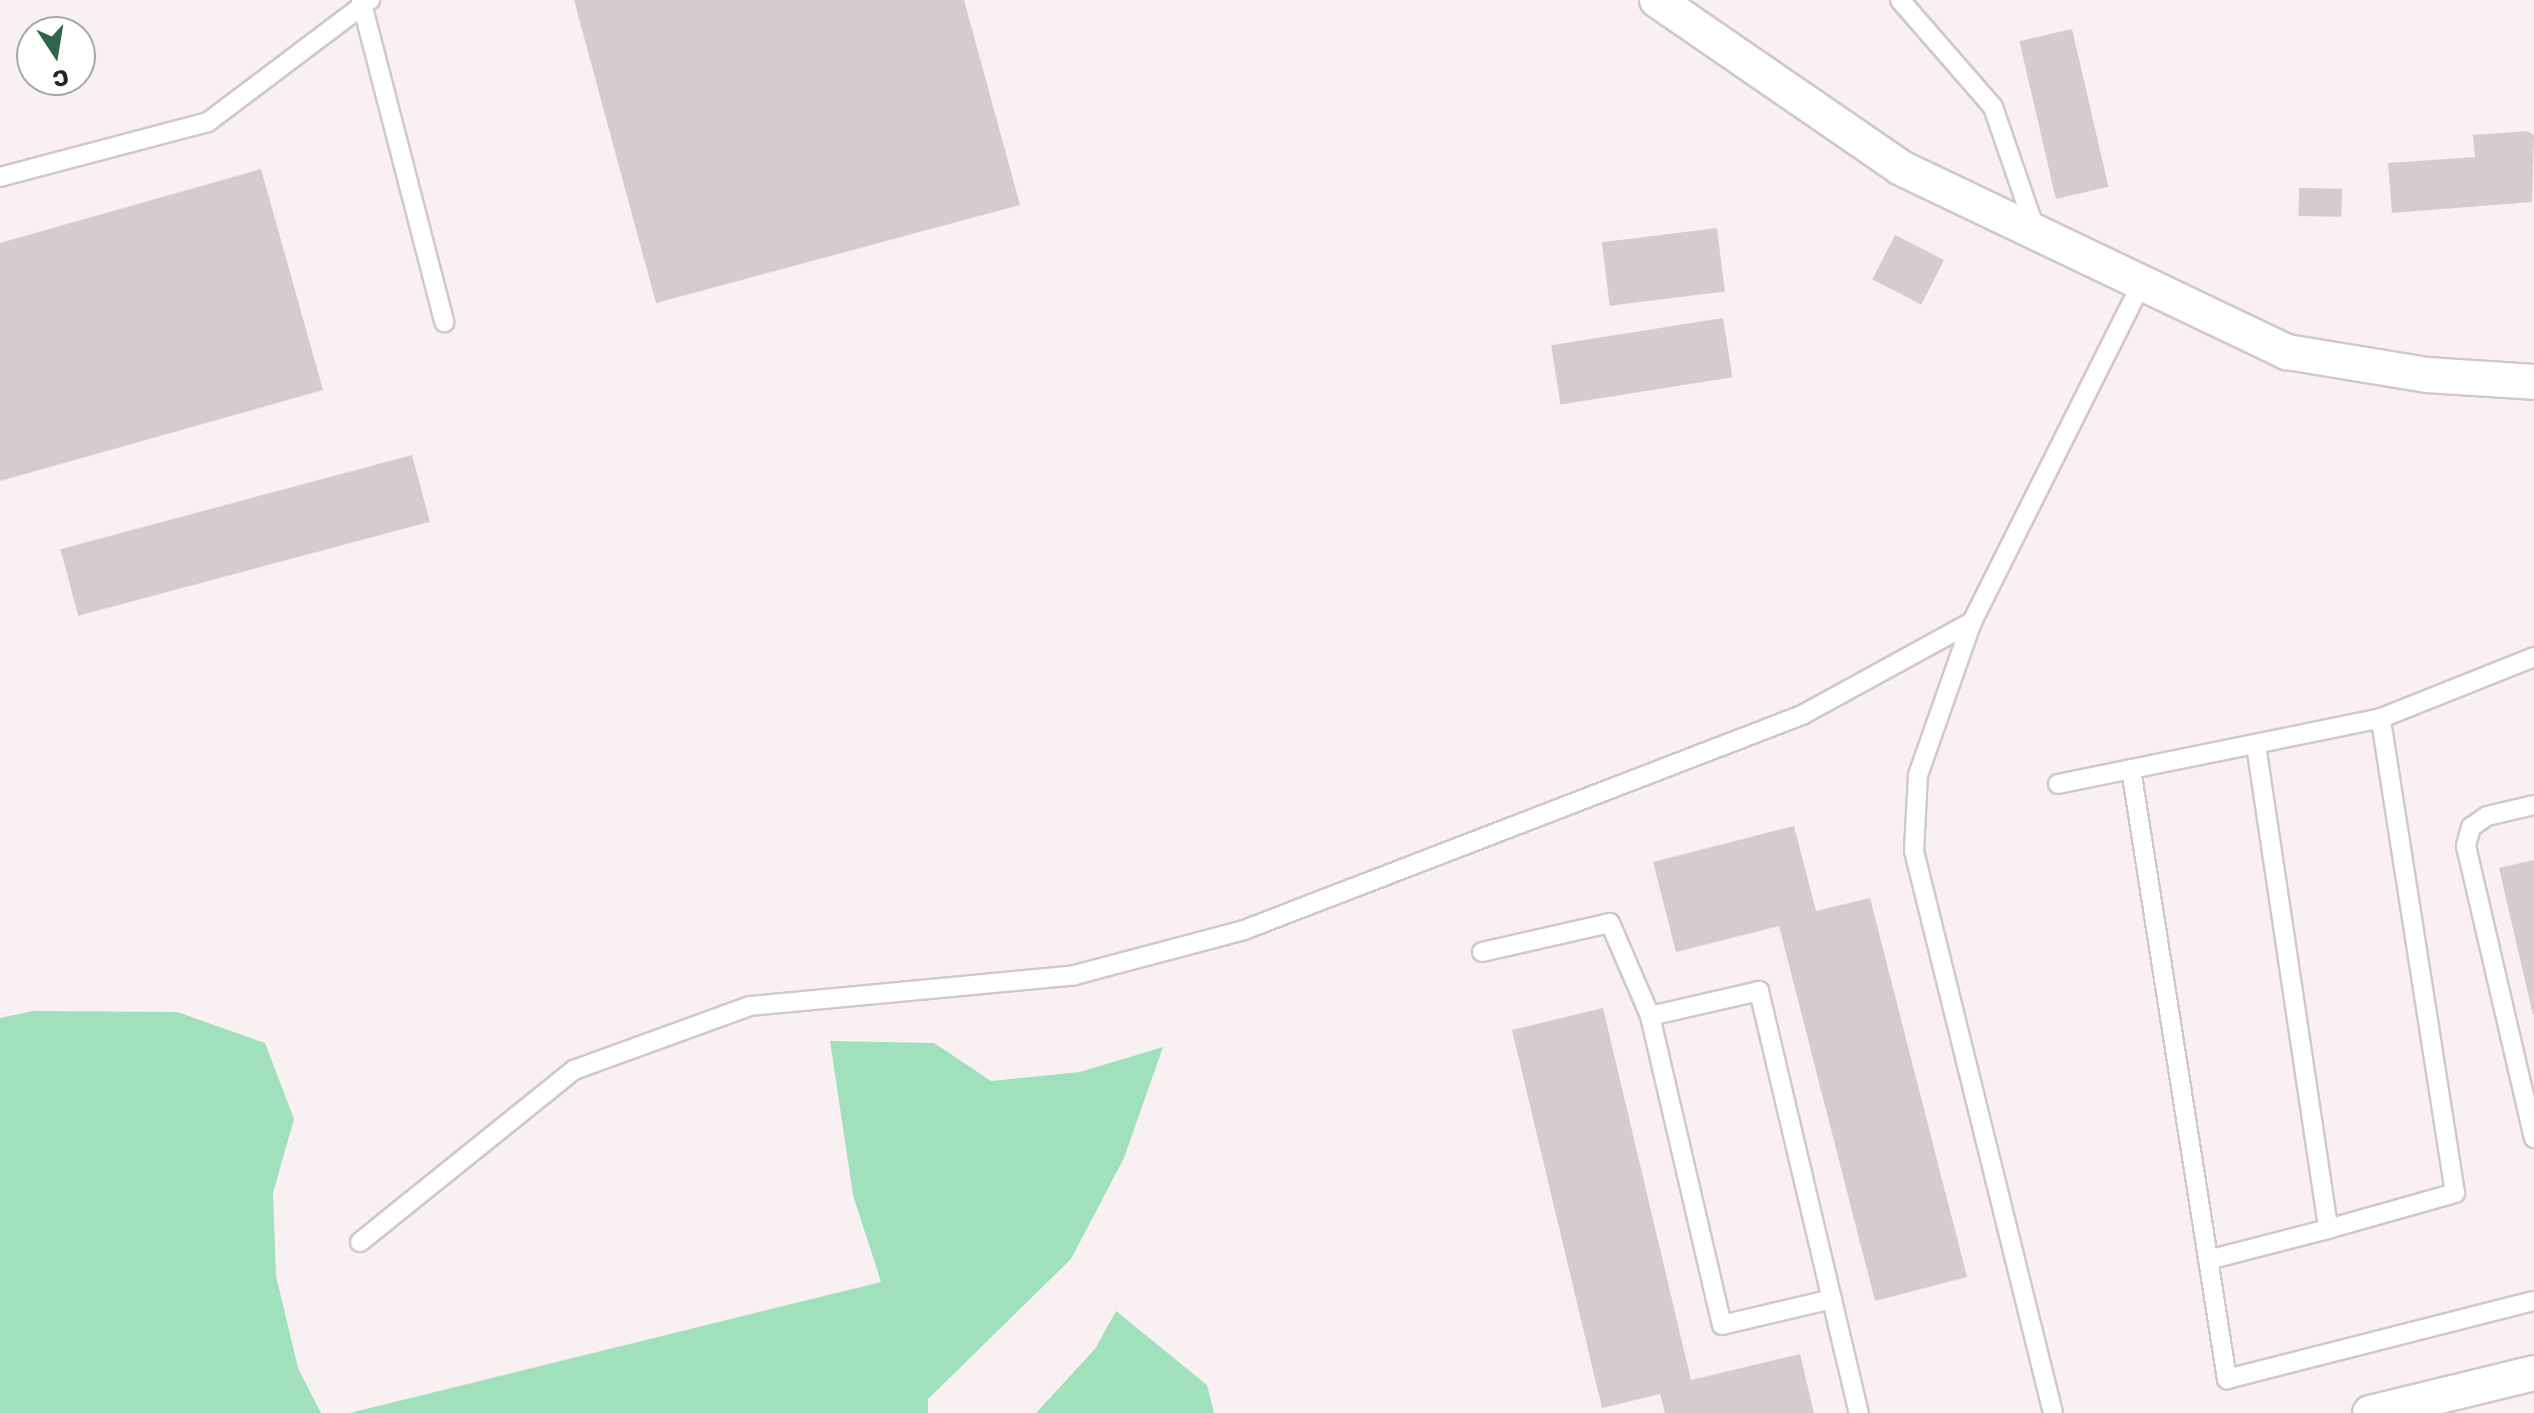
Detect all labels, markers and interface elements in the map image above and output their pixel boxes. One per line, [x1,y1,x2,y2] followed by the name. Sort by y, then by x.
[16,16,96,96] north arrow
[50,63,71,93] text: С

